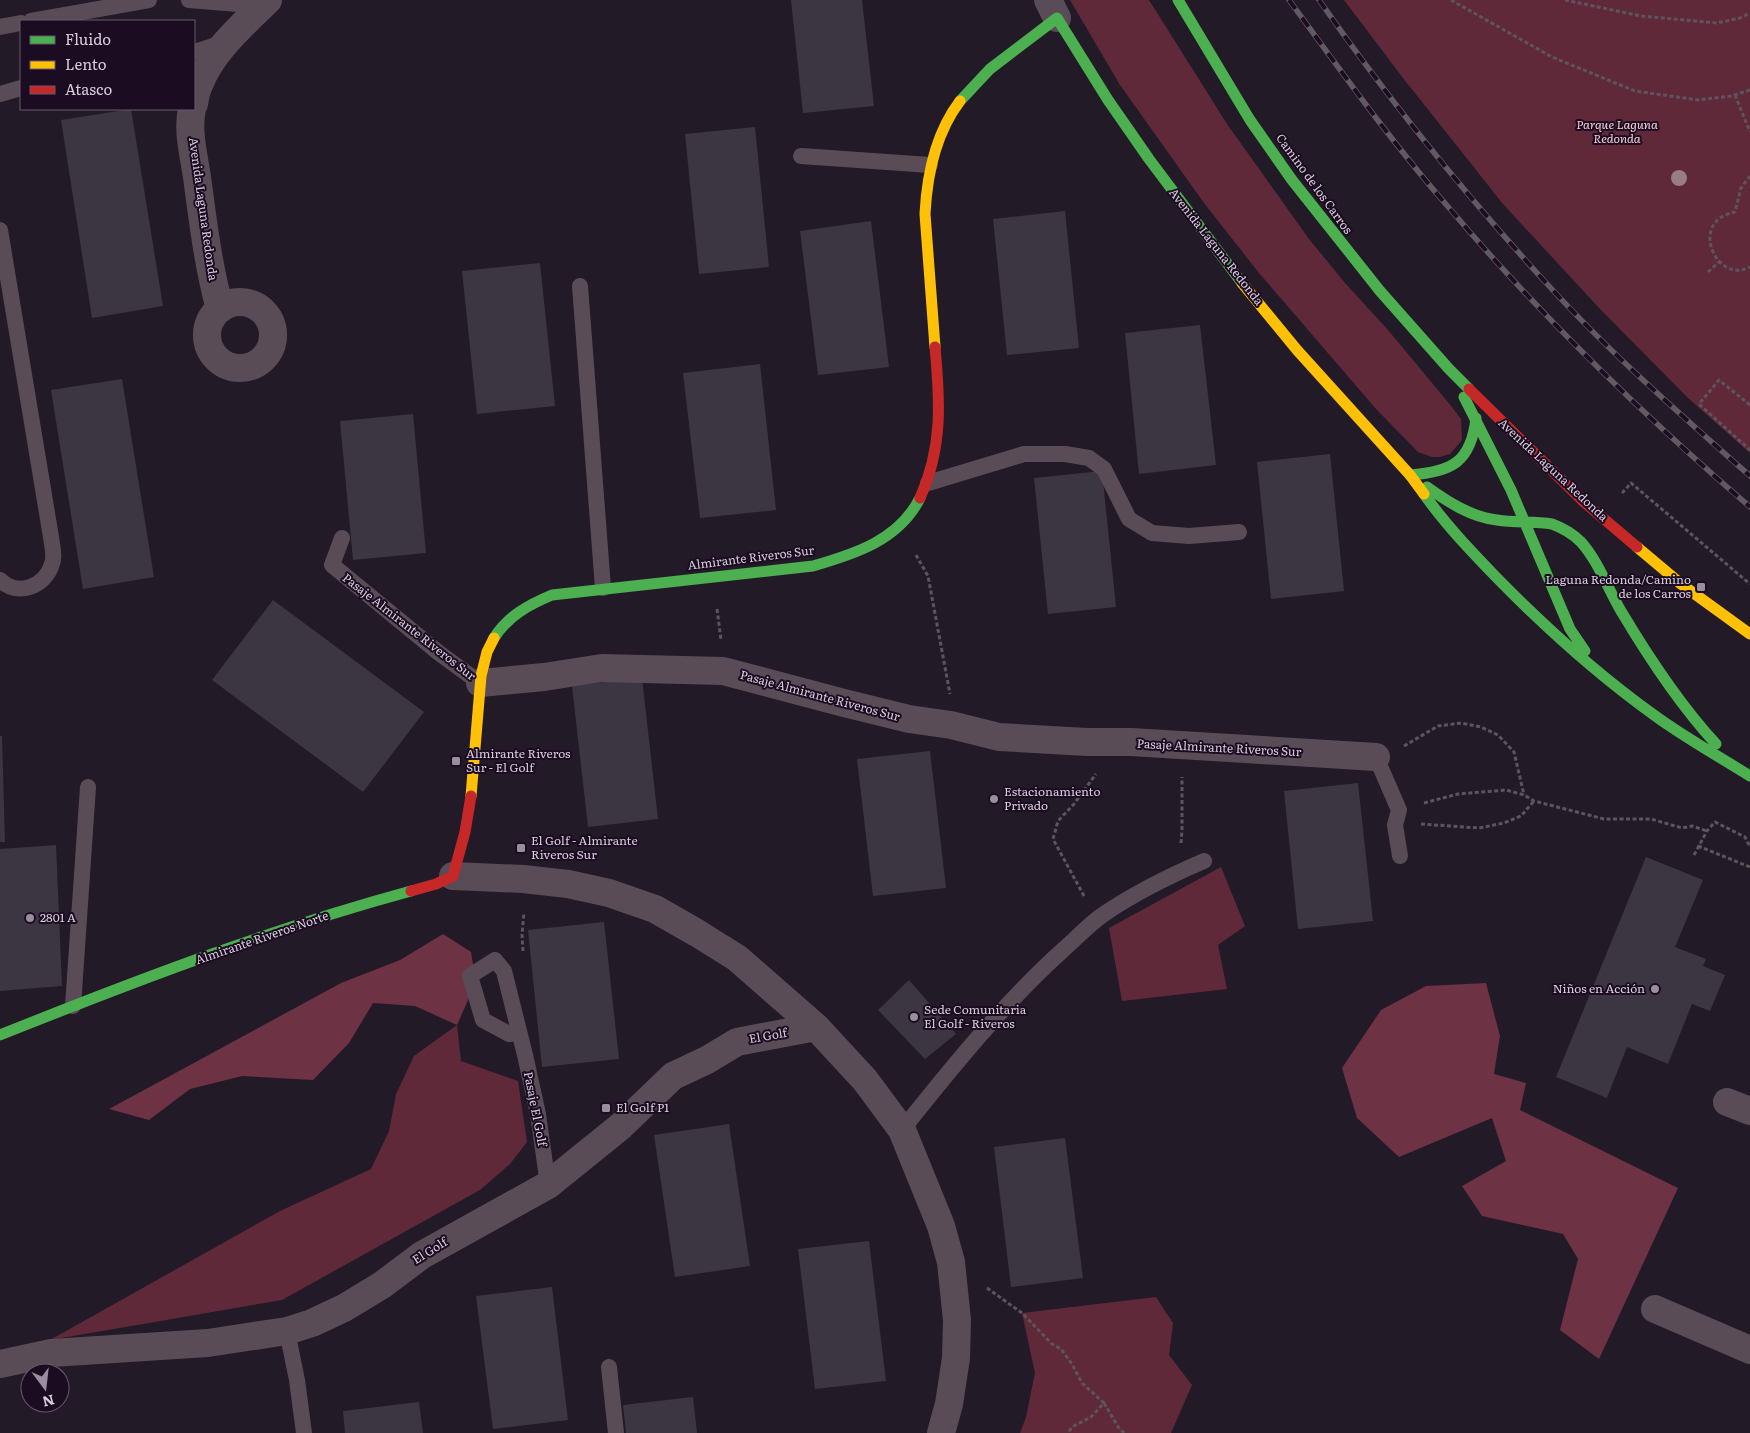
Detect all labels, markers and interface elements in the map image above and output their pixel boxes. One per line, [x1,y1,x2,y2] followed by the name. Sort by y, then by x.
[20,20,195,110] legend
[65,27,111,50] text: Fluido
[65,52,107,75] text: Lento
[65,77,112,100] text: Atasco
[1576,115,1658,147] park label: Parque Laguna Redonda
[1272,130,1358,238] street label: Camino de los Carros
[185,136,223,282] street label: Avenida Laguna Redonda
[1165,184,1269,309] street label: Avenida Laguna Redonda
[1495,413,1613,525] street label: Avenida Laguna Redonda
[687,540,815,574] street label: Almirante Riveros Sur
[339,568,480,684] street label: Pasaje Almirante Riveros Sur
[1546,570,1692,602] place label: Laguna Redonda/Camino de los Carros
[1695,581,1707,593] marker: Laguna Redonda/Camino de los Carros
[738,665,903,725] street label: Pasaje Almirante Riveros Sur
[1136,734,1302,760] street label: Pasaje Almirante Riveros Sur
[466,744,571,776] place label: Almirante Riveros Sur - El Golf
[450,755,462,767] marker: Almirante Riveros Sur - El Golf
[1004,782,1100,814] place label: Estacionamiento Privado
[988,793,1000,805] marker: Estacionamiento Privado
[531,831,638,863] place label: El Golf - Almirante Riveros Sur
[515,842,527,854] marker: El Golf - Almirante Riveros Sur
[193,906,331,968] street label: Almirante Riveros Norte
[40,908,76,926] place label: 2801 A
[24,912,36,924] marker: 2801 A
[1553,979,1645,997] place label: Niños en Acción
[1649,983,1661,995] marker: Niños en Acción
[924,1000,1027,1032] place label: Sede Comunitaria El Golf - Riveros
[908,1011,920,1023] marker: Sede Comunitaria El Golf - Riveros
[747,1023,790,1047] street label: El Golf
[520,1070,552,1149] street label: Pasaje El Golf
[616,1098,669,1116] place label: El Golf P1
[600,1102,612,1114] marker: El Golf P1
[408,1232,452,1268] street label: El Golf
[20,1363,70,1413] north arrow
[40,1390,57,1413] text: N

